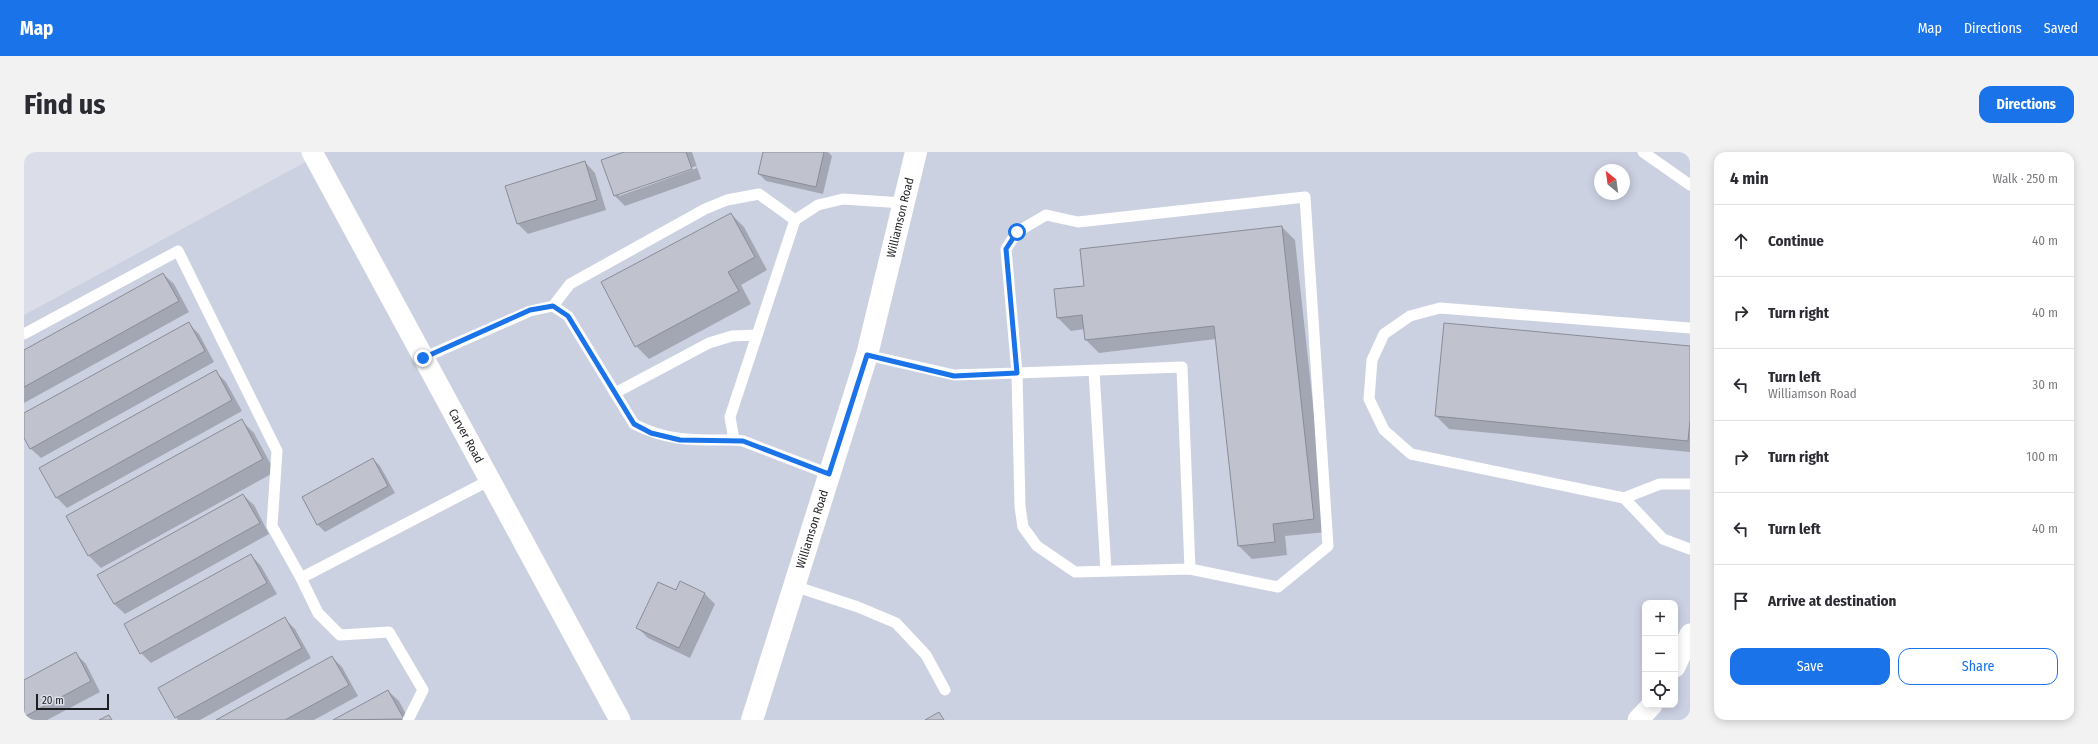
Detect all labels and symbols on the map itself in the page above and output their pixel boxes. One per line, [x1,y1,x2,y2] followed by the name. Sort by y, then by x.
[1594,164,1630,200] north arrow
[884,176,917,259] street label: Williamson Road
[1008,223,1026,241] route start
[414,349,432,367] route end
[446,407,486,465] street label: Carver Road
[793,488,831,570] street label: Williamson Road
[36,692,109,711] scale bar

